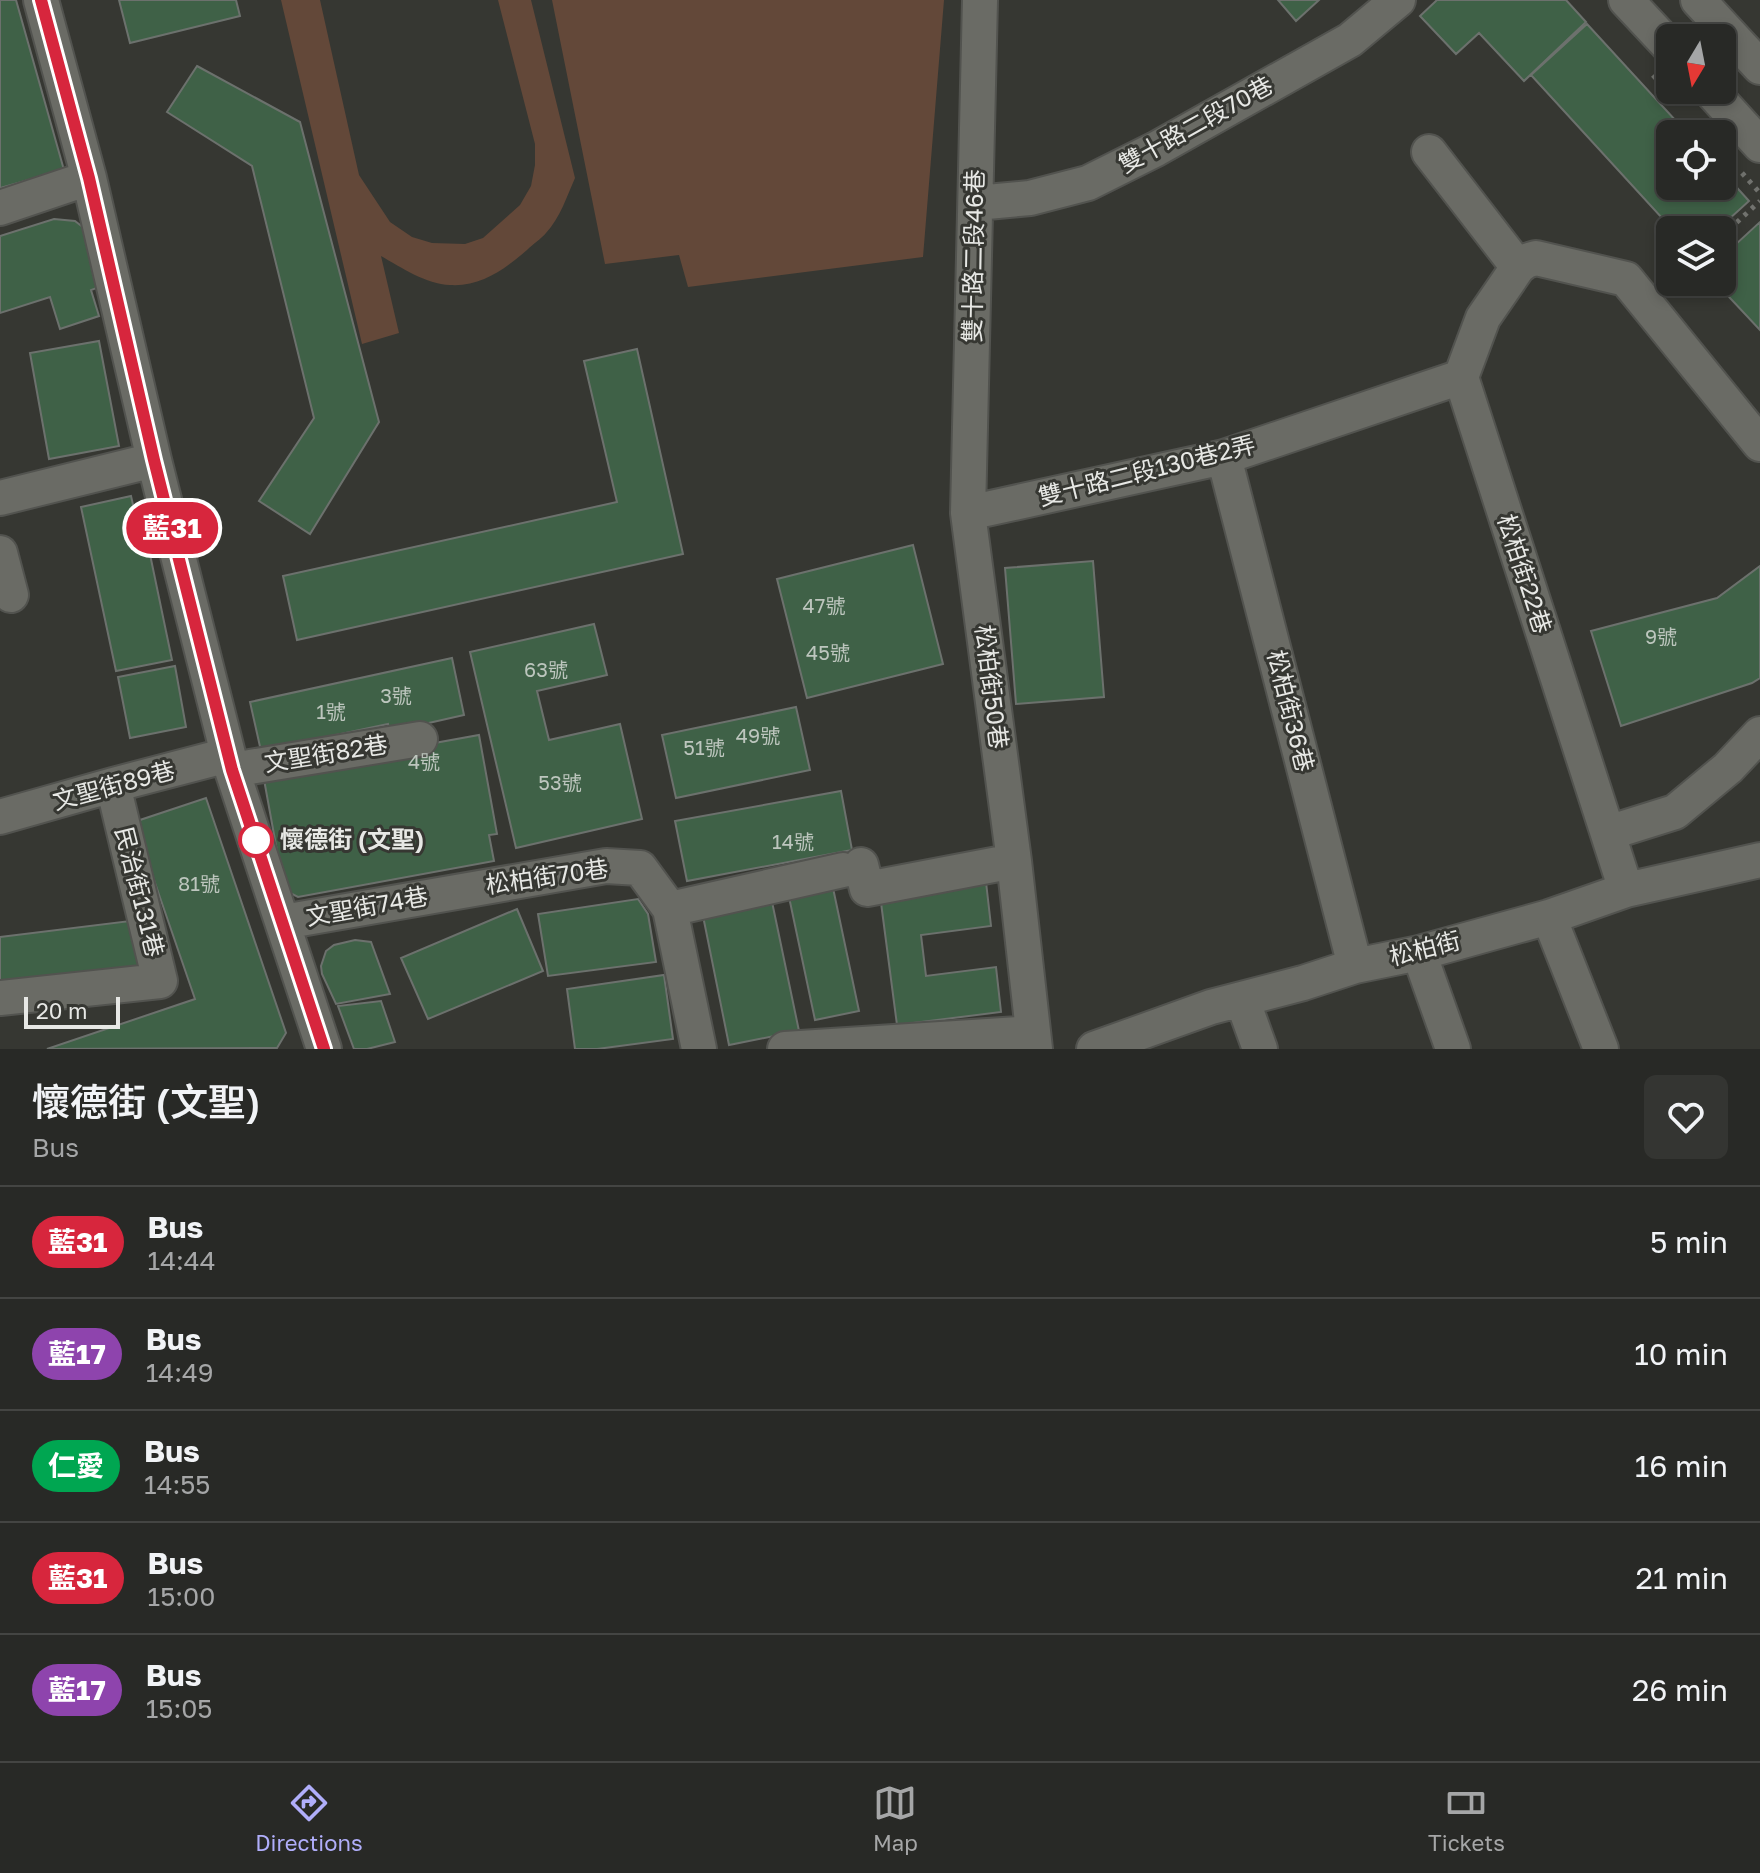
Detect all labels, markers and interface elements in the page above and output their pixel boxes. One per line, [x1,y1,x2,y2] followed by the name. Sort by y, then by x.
[1656,24,1736,104] north arrow
[1656,24,1736,296] map controls
[1113,69,1277,178] street label: 雙十路二段70巷
[1656,120,1736,200] button: locate
[956,169,989,343] street label: 雙十路二段46巷
[1656,216,1736,296] button: layers
[1035,429,1258,511] street label: 雙十路二段130巷2弄
[126,502,218,554] line badge: 藍31
[1493,510,1558,637] street label: 松柏街22巷
[142,511,202,544] text: 藍31
[803,593,845,617] house number: 47號
[970,623,1014,751] street label: 松柏街50巷
[1645,624,1677,648] house number: 9號
[806,640,850,664] house number: 45號
[1262,647,1321,775] street label: 松柏街36巷
[524,657,568,681] house number: 63號
[380,683,412,707] house number: 3號
[316,699,346,723] house number: 1號
[736,723,780,747] house number: 49號
[262,728,390,777] street label: 文聖街82巷
[683,735,725,759] house number: 51號
[408,749,440,773] house number: 4號
[49,754,178,815] street label: 文聖街89巷
[538,770,582,794] house number: 53號
[110,823,171,960] street label: 民治街131巷
[239,823,273,857] marker: 懷德街 (文聖)
[280,824,424,853] place label: 懷德街 (文聖)
[772,829,814,853] house number: 14號
[484,853,610,898] street label: 松柏街70巷
[178,871,220,895] house number: 81號
[303,881,430,931] street label: 文聖街74巷
[1386,925,1463,970] street label: 松柏街
[24,993,120,1029] scale bar
[36,997,87,1024] text: 20 m
[1644,1075,1728,1159] button: heart
[32,1079,260,1124] text: 懷德街 (文聖)
[32,1132,79,1163] text: Bus
[148,1209,203,1245] text: Bus
[1650,1224,1728,1260] text: 5 min
[48,1225,108,1258] text: 藍31
[148,1245,216,1276] text: 14:44
[146,1321,202,1357] text: Bus
[1634,1336,1728,1372] text: 10 min
[48,1337,106,1370] text: 藍17
[146,1357,214,1388] text: 14:49
[144,1433,200,1469] text: Bus
[1635,1448,1728,1484] text: 16 min
[48,1449,104,1482] text: 仁愛
[144,1469,210,1500] text: 14:55
[148,1545,203,1581] text: Bus
[1636,1560,1728,1596] text: 21 min
[48,1561,108,1594] text: 藍31
[148,1581,215,1612] text: 15:00
[146,1657,202,1693] text: Bus
[1632,1672,1728,1708] text: 26 min
[48,1673,106,1706] text: 藍17
[146,1693,212,1724] text: 15:05
[255,1781,363,1856] tab: Directions
[873,1781,918,1856] tab: Map
[1428,1781,1505,1856] tab: Tickets

